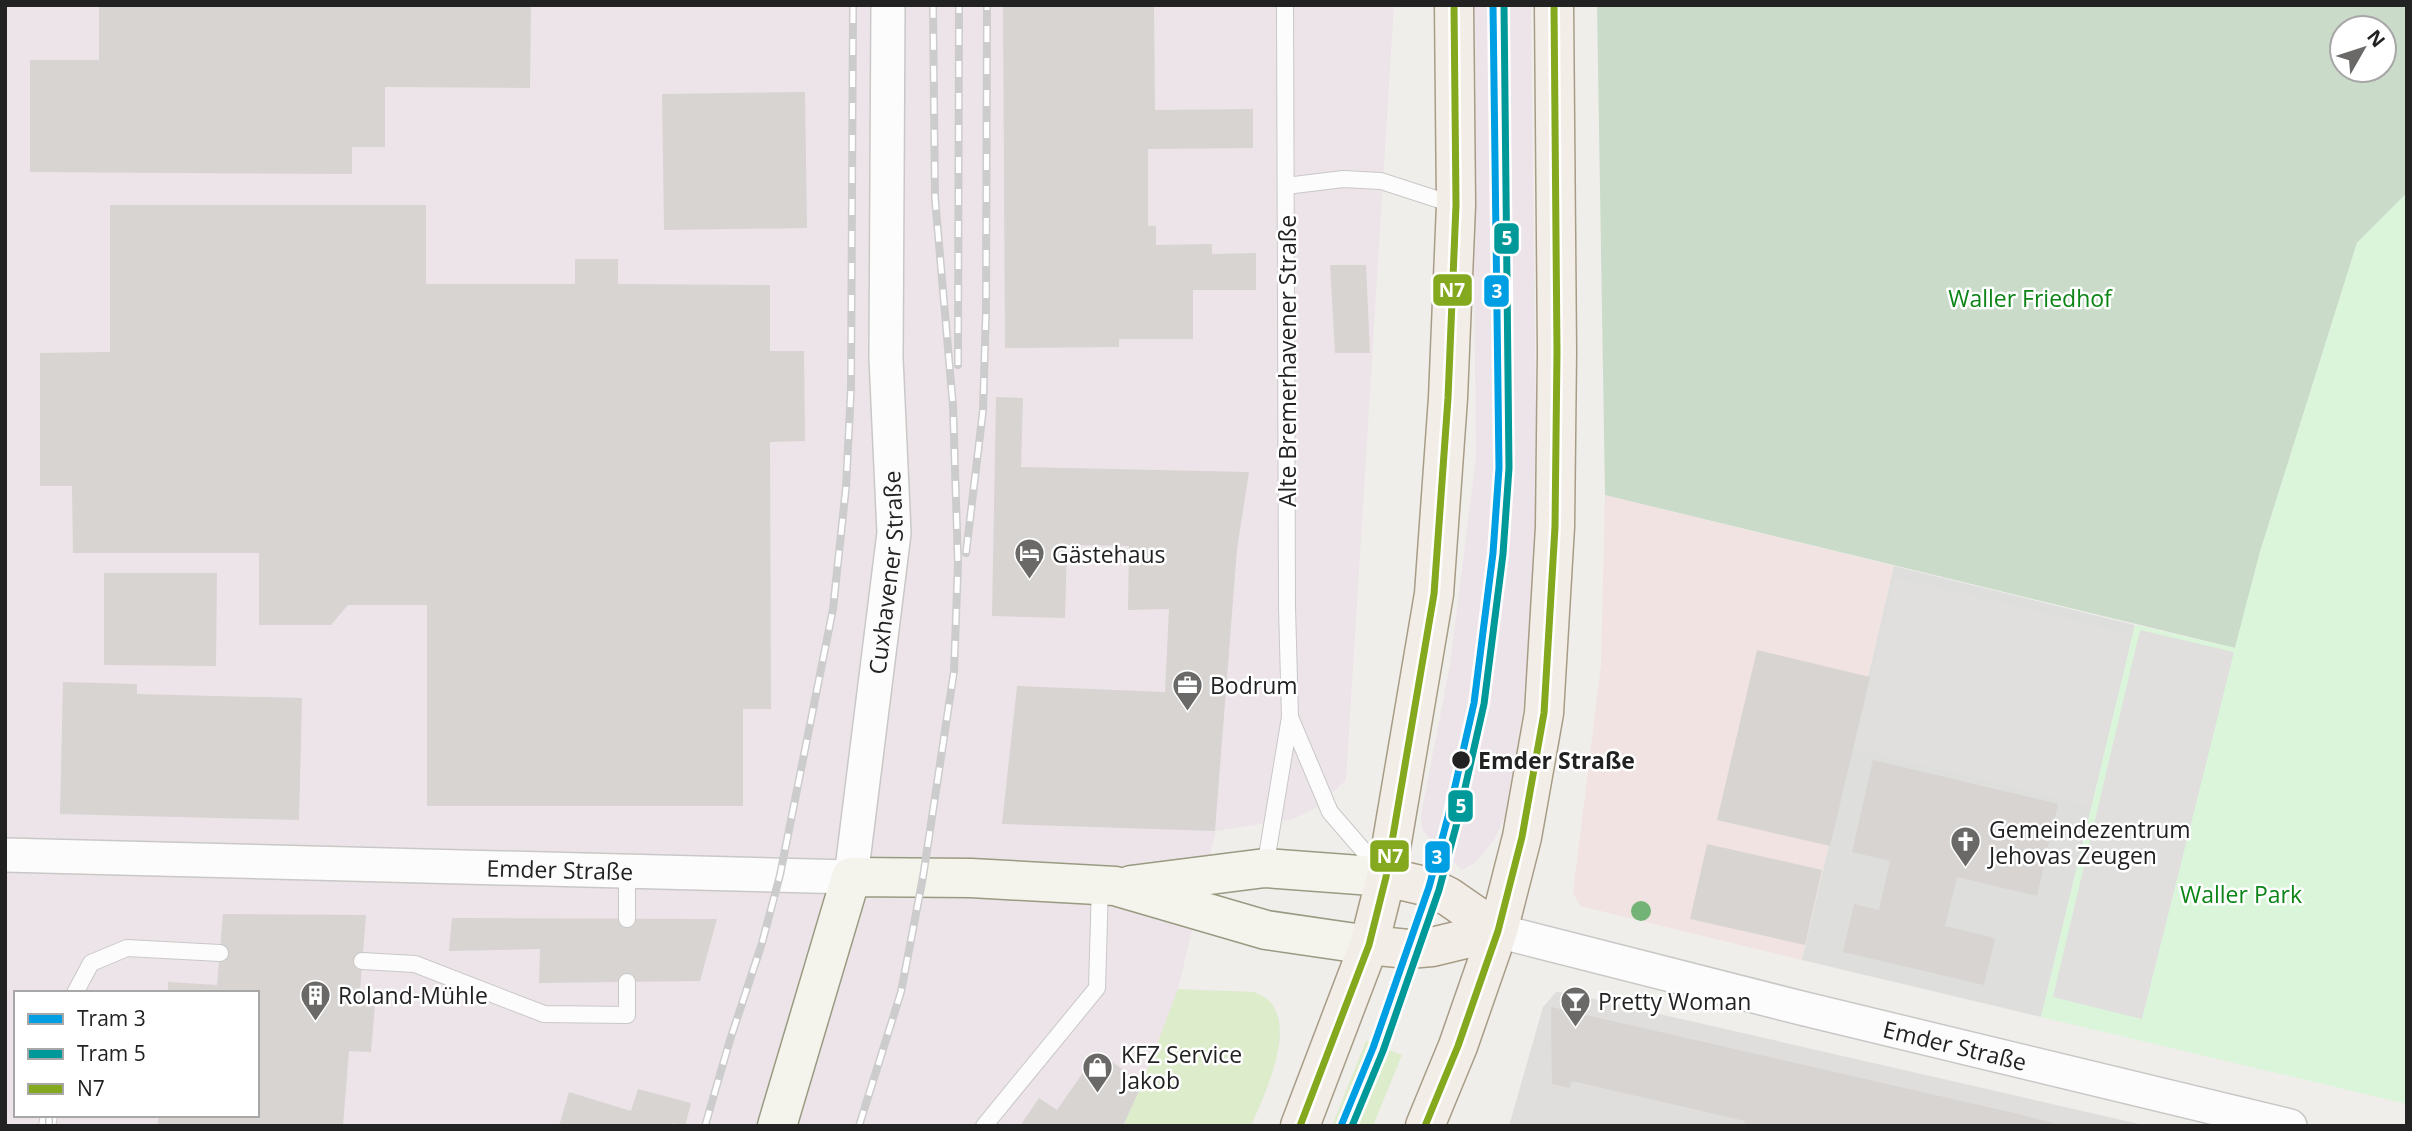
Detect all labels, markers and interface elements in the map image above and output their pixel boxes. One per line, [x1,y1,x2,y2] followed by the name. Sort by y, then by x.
[2328,14,2398,84] north arrow
[2361,24,2391,52] text: N
[1271,215,1303,507] street label: Alte Bremerhavener Straße
[1493,222,1520,255] line badge: 5
[1502,225,1512,251] text: 5
[1432,273,1473,307] line badge: N7
[1483,274,1510,308] line badge: 3
[1439,277,1465,303] text: N7
[1492,278,1503,304] text: 3
[1948,282,2113,314] park label: Waller Friedhof
[860,470,910,676] street label: Cuxhavener Straße
[1012,537,1046,581] hotel icon: Gästehaus
[1052,538,1166,570] place label: Gästehaus
[1170,668,1204,712] office icon: Bodrum
[1210,669,1298,701] place label: Bodrum
[1478,744,1635,776] place label: Emder Straße
[1450,749,1472,771] marker: Emder Straße
[1447,789,1474,823] line badge: 5
[1456,793,1466,819] text: 5
[1987,813,2191,871] place label: Gemeindezentrum Jehovas Zeugen
[1949,825,1983,869] church icon: Gemeindezentrum Jehovas Zeugen
[1369,839,1410,873] line badge: N7
[1424,840,1451,874] line badge: 3
[1377,843,1403,869] text: N7
[1432,844,1443,870] text: 3
[486,852,634,887] street label: Emder Straße
[2180,878,2302,910] park label: Waller Park
[298,978,332,1022] building icon: Roland-Mühle
[338,979,488,1011] place label: Roland-Mühle
[1558,984,1592,1028] bar icon: Pretty Woman
[1598,985,1751,1017] place label: Pretty Woman
[14,991,259,1117] legend
[77,1004,146,1032] text: Tram 3
[1880,1012,2030,1078] street label: Emder Straße
[1119,1038,1242,1096] place label: KFZ Service Jakob
[77,1039,146,1067] text: Tram 5
[1081,1050,1115,1094] shop icon: KFZ Service Jakob
[77,1074,105,1102] text: N7

